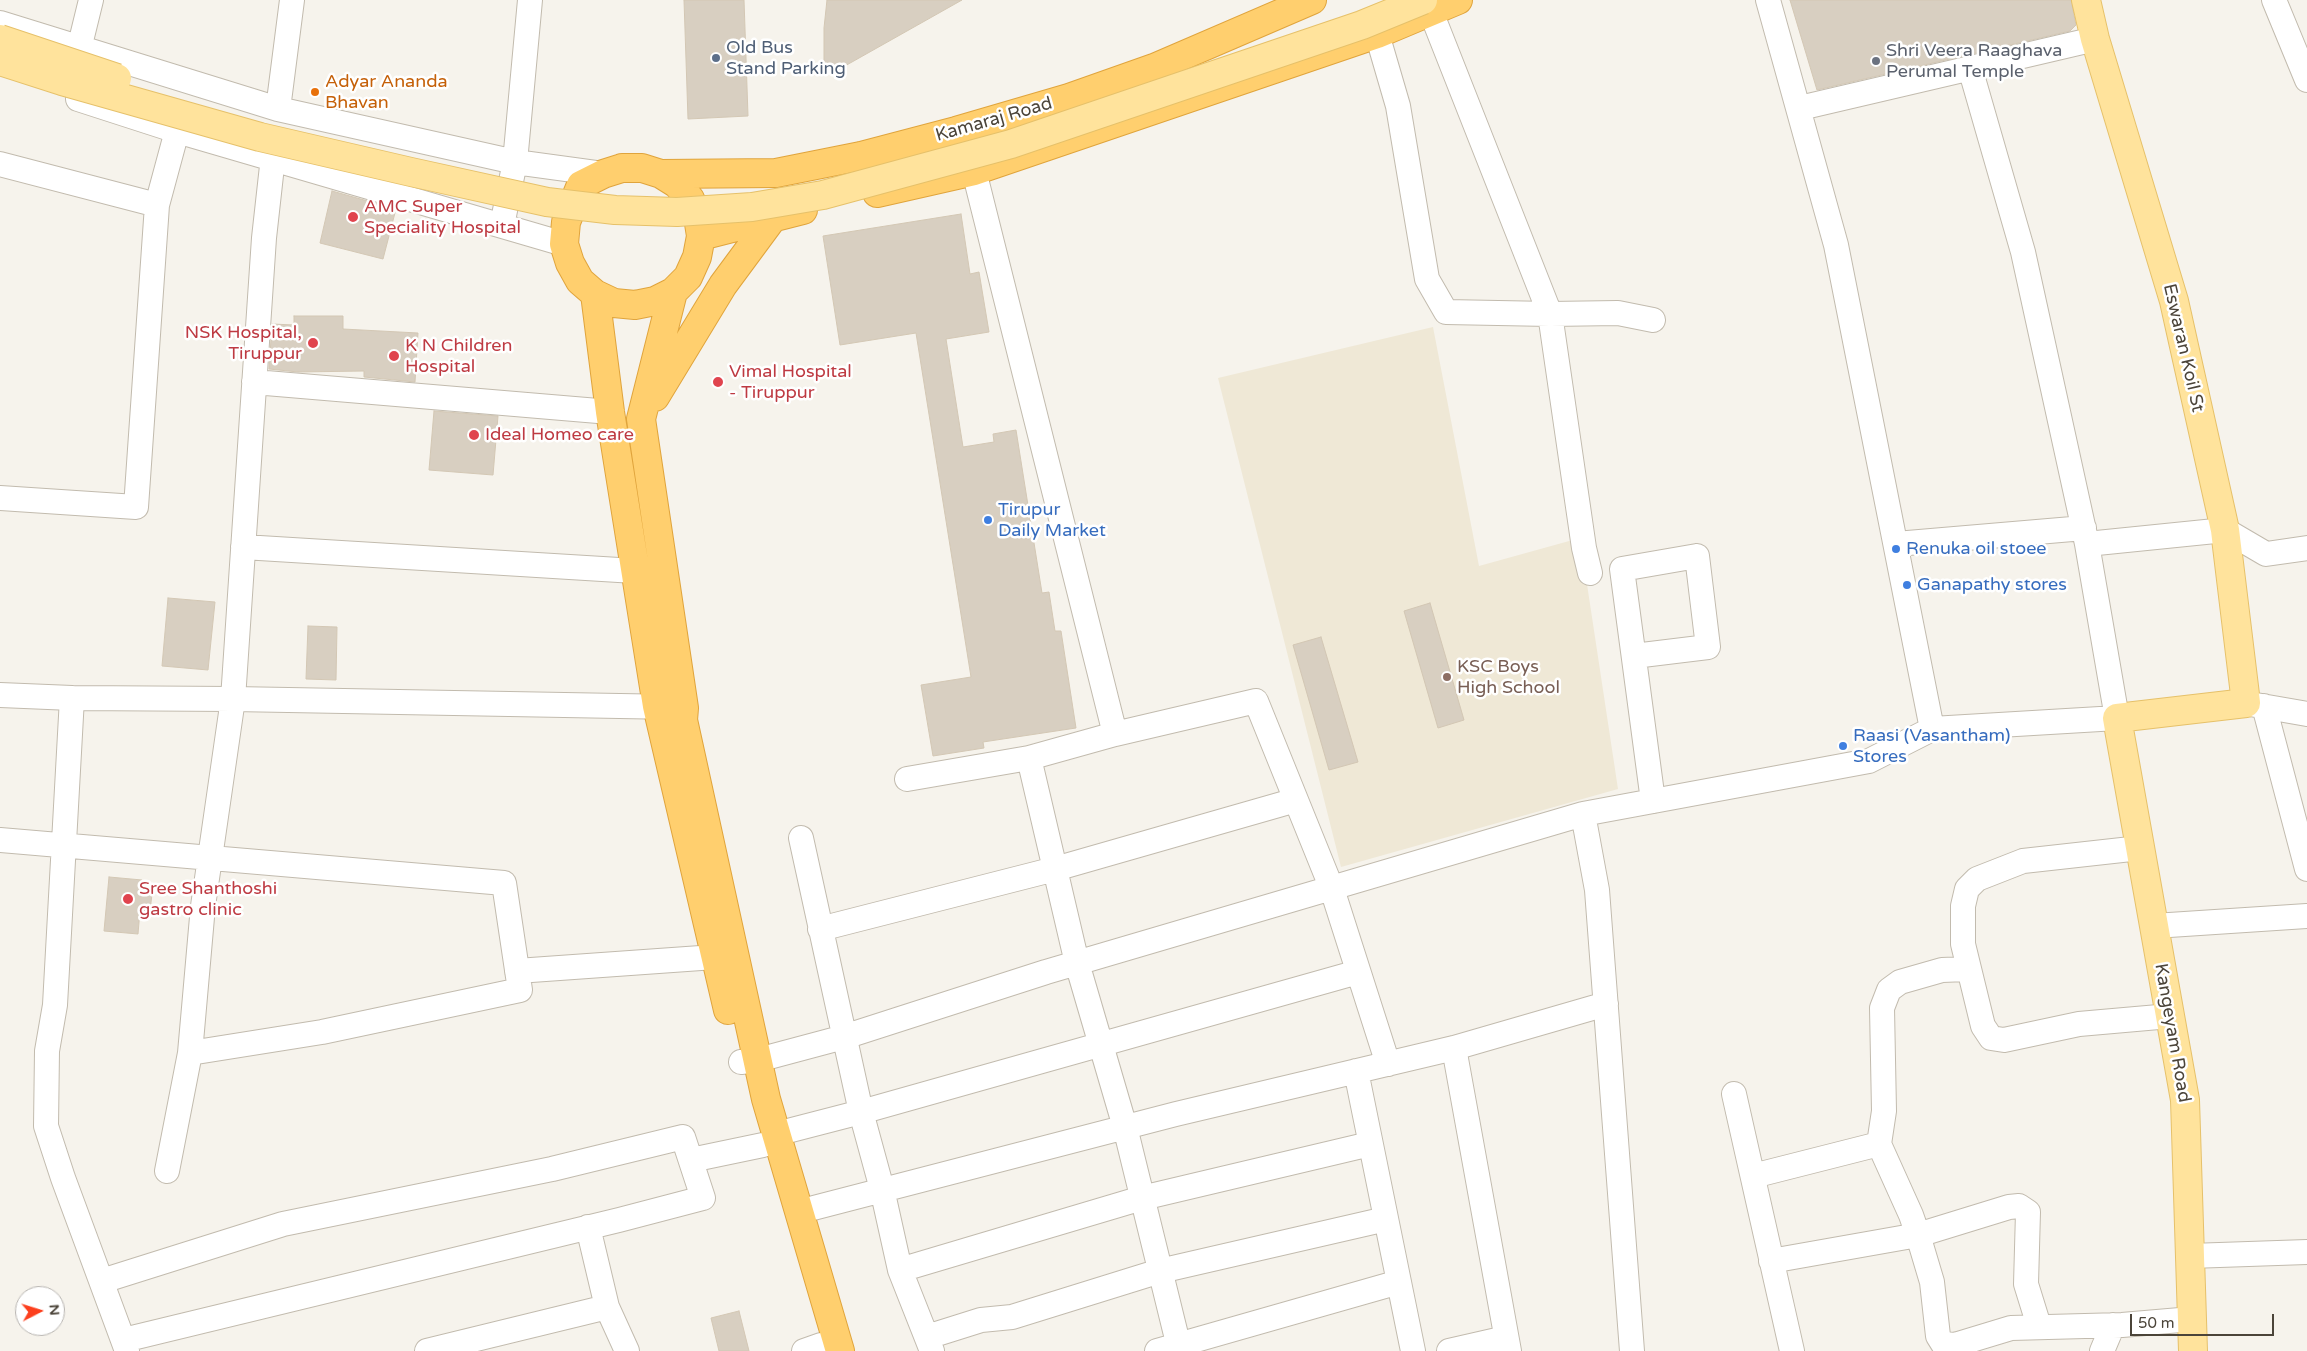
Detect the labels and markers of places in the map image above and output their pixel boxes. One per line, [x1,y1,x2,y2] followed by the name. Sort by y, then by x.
[726,37,846,80] place label: Old Bus Stand Parking
[1886,40,2062,82] place label: Shri Veera Raaghava Perumal Temple
[710,52,722,64] marker: Old Bus Stand Parking
[1870,55,1882,67] marker: Shri Veera Raaghava Perumal Temple
[325,71,448,114] place label: Adyar Ananda Bhavan
[309,86,321,98] marker: Adyar Ananda Bhavan
[364,196,521,238] place label: AMC Super Speciality Hospital
[346,210,360,224] marker: AMC Super Speciality Hospital
[185,322,302,364] place label: NSK Hospital, Tiruppur
[405,335,512,378] place label: K N Children Hospital
[306,336,320,350] marker: NSK Hospital, Tiruppur
[387,349,401,363] marker: K N Children Hospital
[729,361,852,404] place label: Vimal Hospital - Tiruppur
[711,375,725,389] marker: Vimal Hospital - Tiruppur
[485,424,634,446] place label: Ideal Homeo care
[467,428,481,442] marker: Ideal Homeo care
[998,499,1106,542] place label: Tirupur Daily Market
[982,514,994,526] marker: Tirupur Daily Market
[1906,538,2047,560] place label: Renuka oil stoee
[1890,543,1902,555] marker: Renuka oil stoee
[1917,574,2067,596] place label: Ganapathy stores
[1901,579,1913,591] marker: Ganapathy stores
[1457,656,1560,699] place label: KSC Boys High School
[1441,671,1453,683] marker: KSC Boys High School
[1853,725,2010,768] place label: Raasi (Vasantham) Stores
[1837,740,1849,752] marker: Raasi (Vasantham) Stores
[139,878,277,921] place label: Sree Shanthoshi gastro clinic
[121,892,135,906] marker: Sree Shanthoshi gastro clinic

